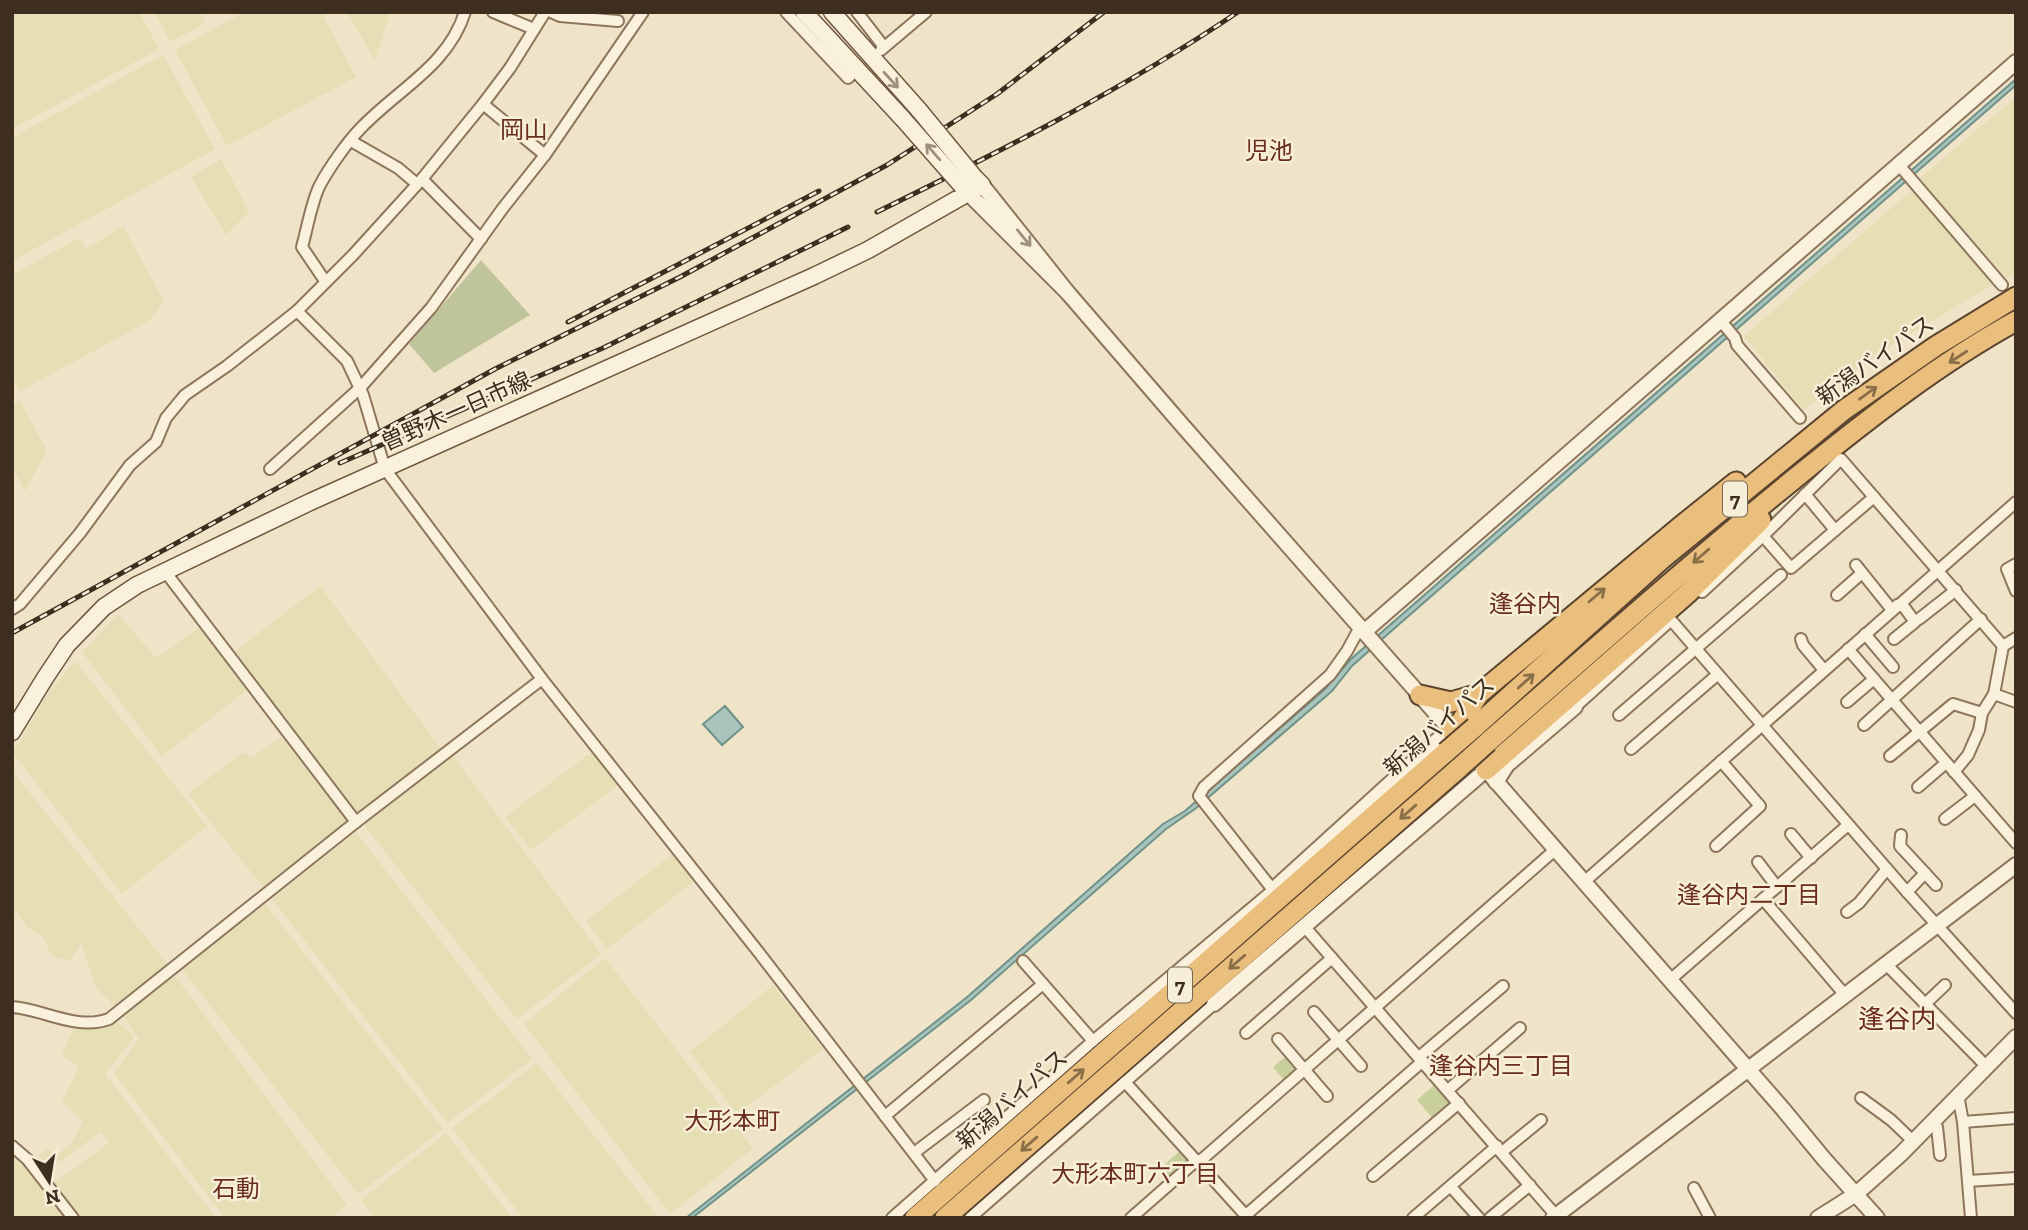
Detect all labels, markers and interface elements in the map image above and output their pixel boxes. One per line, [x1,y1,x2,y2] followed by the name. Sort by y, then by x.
[883,71,899,89] one-way arrow
[500,115,548,144] district label: 岡山
[1245,136,1293,165] district label: 児池
[925,144,941,162] one-way arrow
[1017,229,1032,247] one-way arrow
[1811,309,1939,411] street label: 新潟バイパス
[1949,350,1968,364] one-way arrow
[377,365,535,457] street label: 曽野木一日市線
[1858,385,1877,400] one-way arrow
[1723,482,1747,516] road number: 7
[1693,548,1710,565] one-way arrow
[1587,587,1605,603] one-way arrow
[1489,589,1561,618] district label: 逢谷内
[1378,670,1500,782] street label: 新潟バイパス
[1516,673,1534,689] one-way arrow
[1400,804,1418,820] one-way arrow
[1677,880,1821,909] district label: 逢谷内二丁目
[1228,954,1246,970] one-way arrow
[1168,968,1192,1002] road number: 7
[1858,1003,1936,1035] district label: 逢谷内
[951,1043,1073,1155] street label: 新潟バイパス
[1429,1051,1573,1080] district label: 逢谷内三丁目
[1067,1068,1085,1084] one-way arrow
[684,1106,780,1135] district label: 大形本町
[1020,1136,1038,1152] one-way arrow
[14,1146,84,1216] north arrow
[1051,1159,1219,1188] district label: 大形本町六丁目
[212,1174,260,1203] district label: 石動
[43,1184,62,1210] text: N

